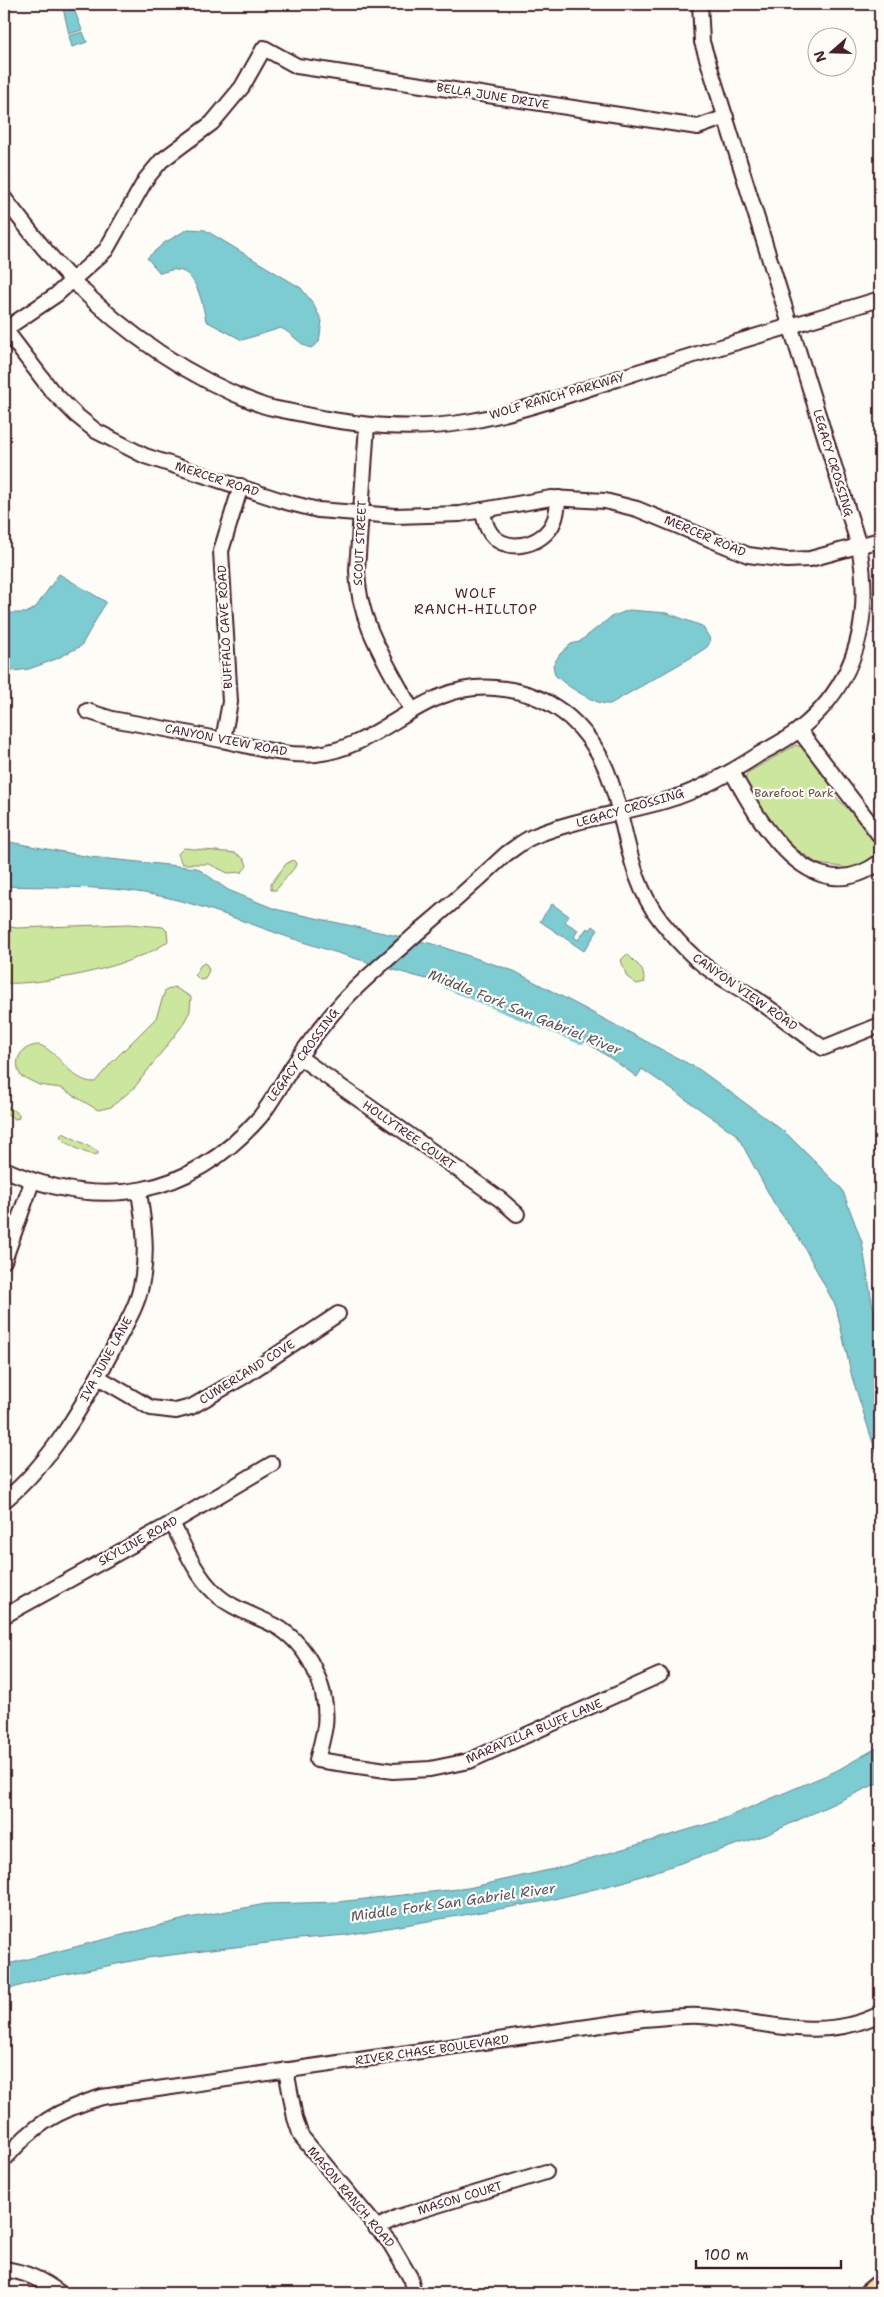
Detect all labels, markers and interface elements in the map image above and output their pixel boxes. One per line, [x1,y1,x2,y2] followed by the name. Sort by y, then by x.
[806,28,856,78] north arrow
[809,48,830,65] text: N
[435,79,551,113] street label: BELLA JUNE DRIVE
[487,369,627,423] street label: WOLF RANCH PARKWAY
[809,407,857,519] street label: LEGACY CROSSING
[173,458,261,500] street label: MERCER ROAD
[350,499,370,586] street label: SCOUT STREET
[662,512,748,560] street label: MERCER ROAD
[214,565,236,689] street label: BUFFALO CAVE ROAD
[414,584,538,618] district label: WOLF RANCH-HILLTOP
[163,720,289,760] street label: CANYON VIEW ROAD
[574,785,686,831] street label: LEGACY CROSSING
[754,785,834,801] park label: Barefoot Park
[689,950,801,1034] street label: CANYON VIEW ROAD
[426,965,624,1059] water label: Middle Fork San Gabriel River
[264,1005,342,1105] street label: LEGACY CROSSING
[359,1097,459,1173] street label: HOLLYTREE COURT
[76,1314,136,1404] street label: IVA JUNE LANE
[196,1336,298,1408] street label: CUMERLAND COVE
[95,1513,181,1569] street label: SKYLINE ROAD
[463,1695,605,1767] street label: MARAVILLA BLUFF LANE
[349,1879,557,1925] water label: Middle Fork San Gabriel River
[354,2031,510,2069] street label: RIVER CHASE BOULEVARD
[304,2143,398,2251] street label: MASON RANCH ROAD
[416,2177,505,2218] street label: MASON COURT
[696,2237,842,2269] scale bar
[704,2245,749,2265] text: 100 m

